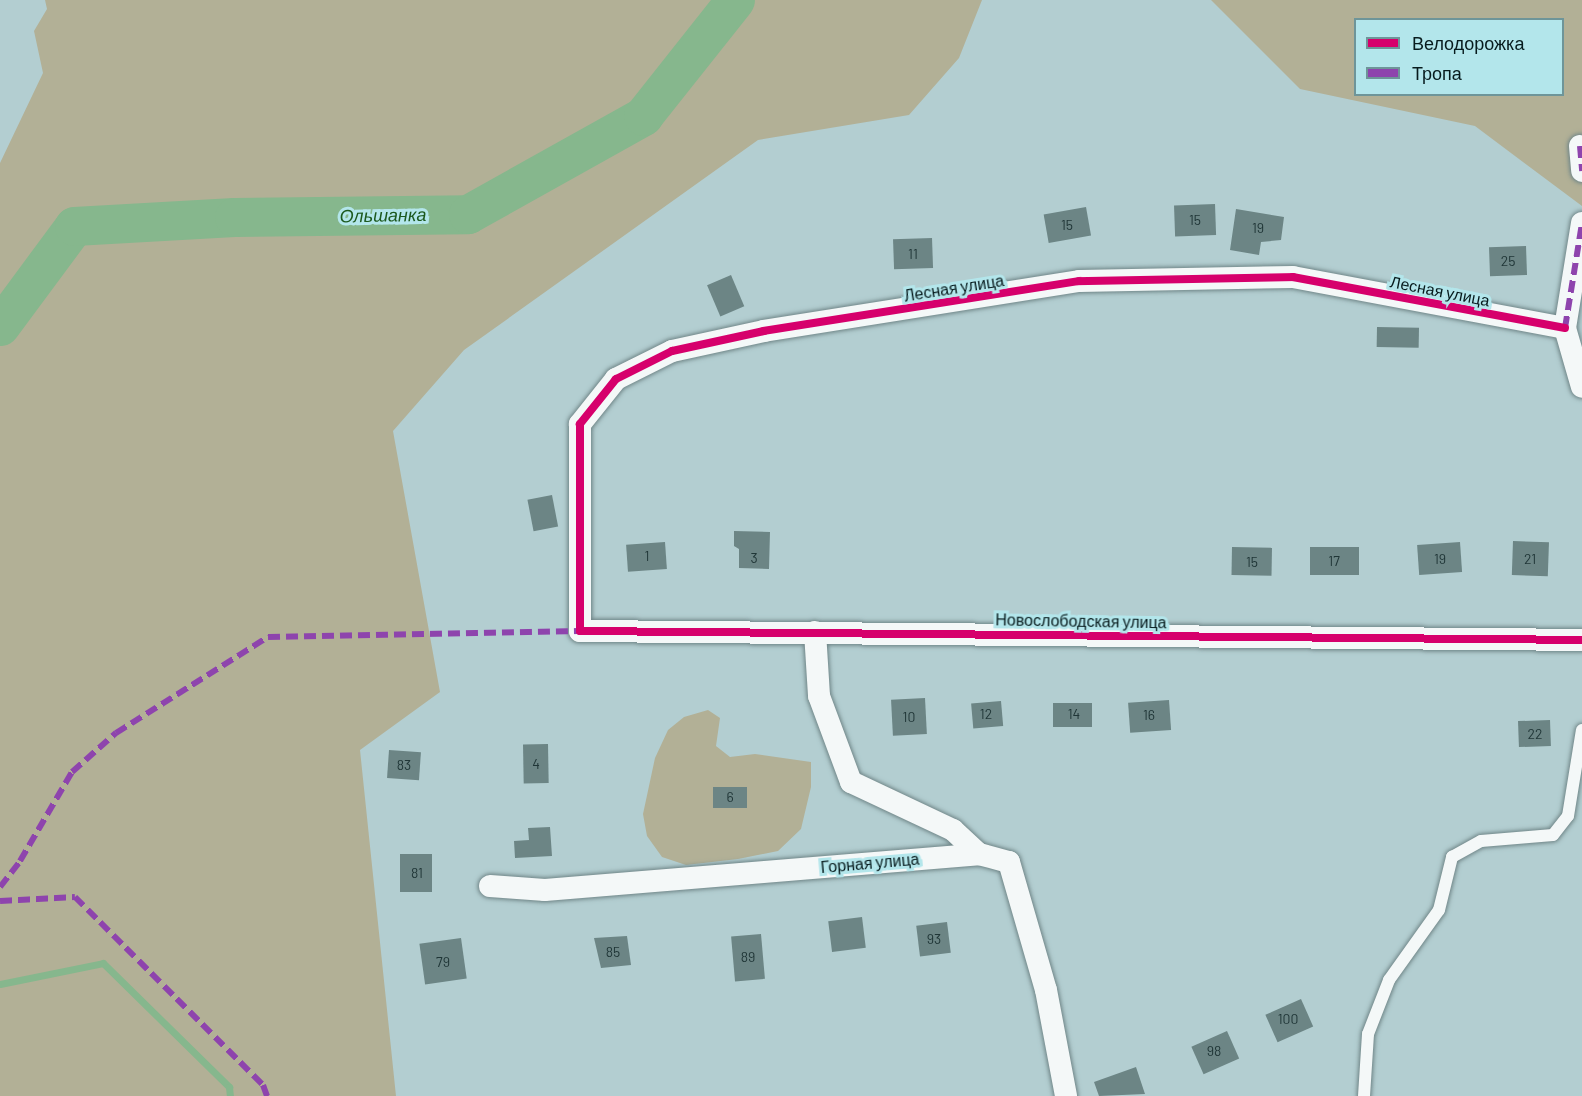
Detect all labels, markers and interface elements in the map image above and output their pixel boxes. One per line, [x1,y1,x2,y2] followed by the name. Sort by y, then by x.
[1354,18,1564,96] legend
[1412,32,1524,54] text: Велодорожка
[1412,62,1462,84] text: Тропа
[339,203,427,227] water label: Ольшанка
[1189,212,1201,228] house number: 15
[1061,217,1073,233] house number: 15
[1252,220,1264,236] house number: 19
[908,246,918,262] house number: 11
[1501,253,1515,269] house number: 25
[903,271,1005,305] street label: Лесная улица
[1389,272,1491,310] street label: Лесная улица
[645,548,649,564] house number: 1
[750,550,758,566] house number: 3
[1434,551,1446,567] house number: 19
[1524,551,1536,567] house number: 21
[1328,553,1340,569] house number: 17
[1246,554,1258,570] house number: 15
[995,610,1167,632] street label: Новослободская улица
[980,706,992,722] house number: 12
[1068,706,1080,722] house number: 14
[1143,707,1155,723] house number: 16
[903,709,915,725] house number: 10
[1527,726,1543,742] house number: 22
[532,756,540,772] house number: 4
[397,757,411,773] house number: 83
[726,789,734,805] house number: 6
[820,849,920,877] street label: Горная улица
[411,865,423,881] house number: 81
[927,931,941,947] house number: 93
[606,944,620,960] house number: 85
[741,949,755,965] house number: 89
[436,954,450,970] house number: 79
[1278,1011,1298,1027] house number: 100
[1207,1043,1221,1059] house number: 98

